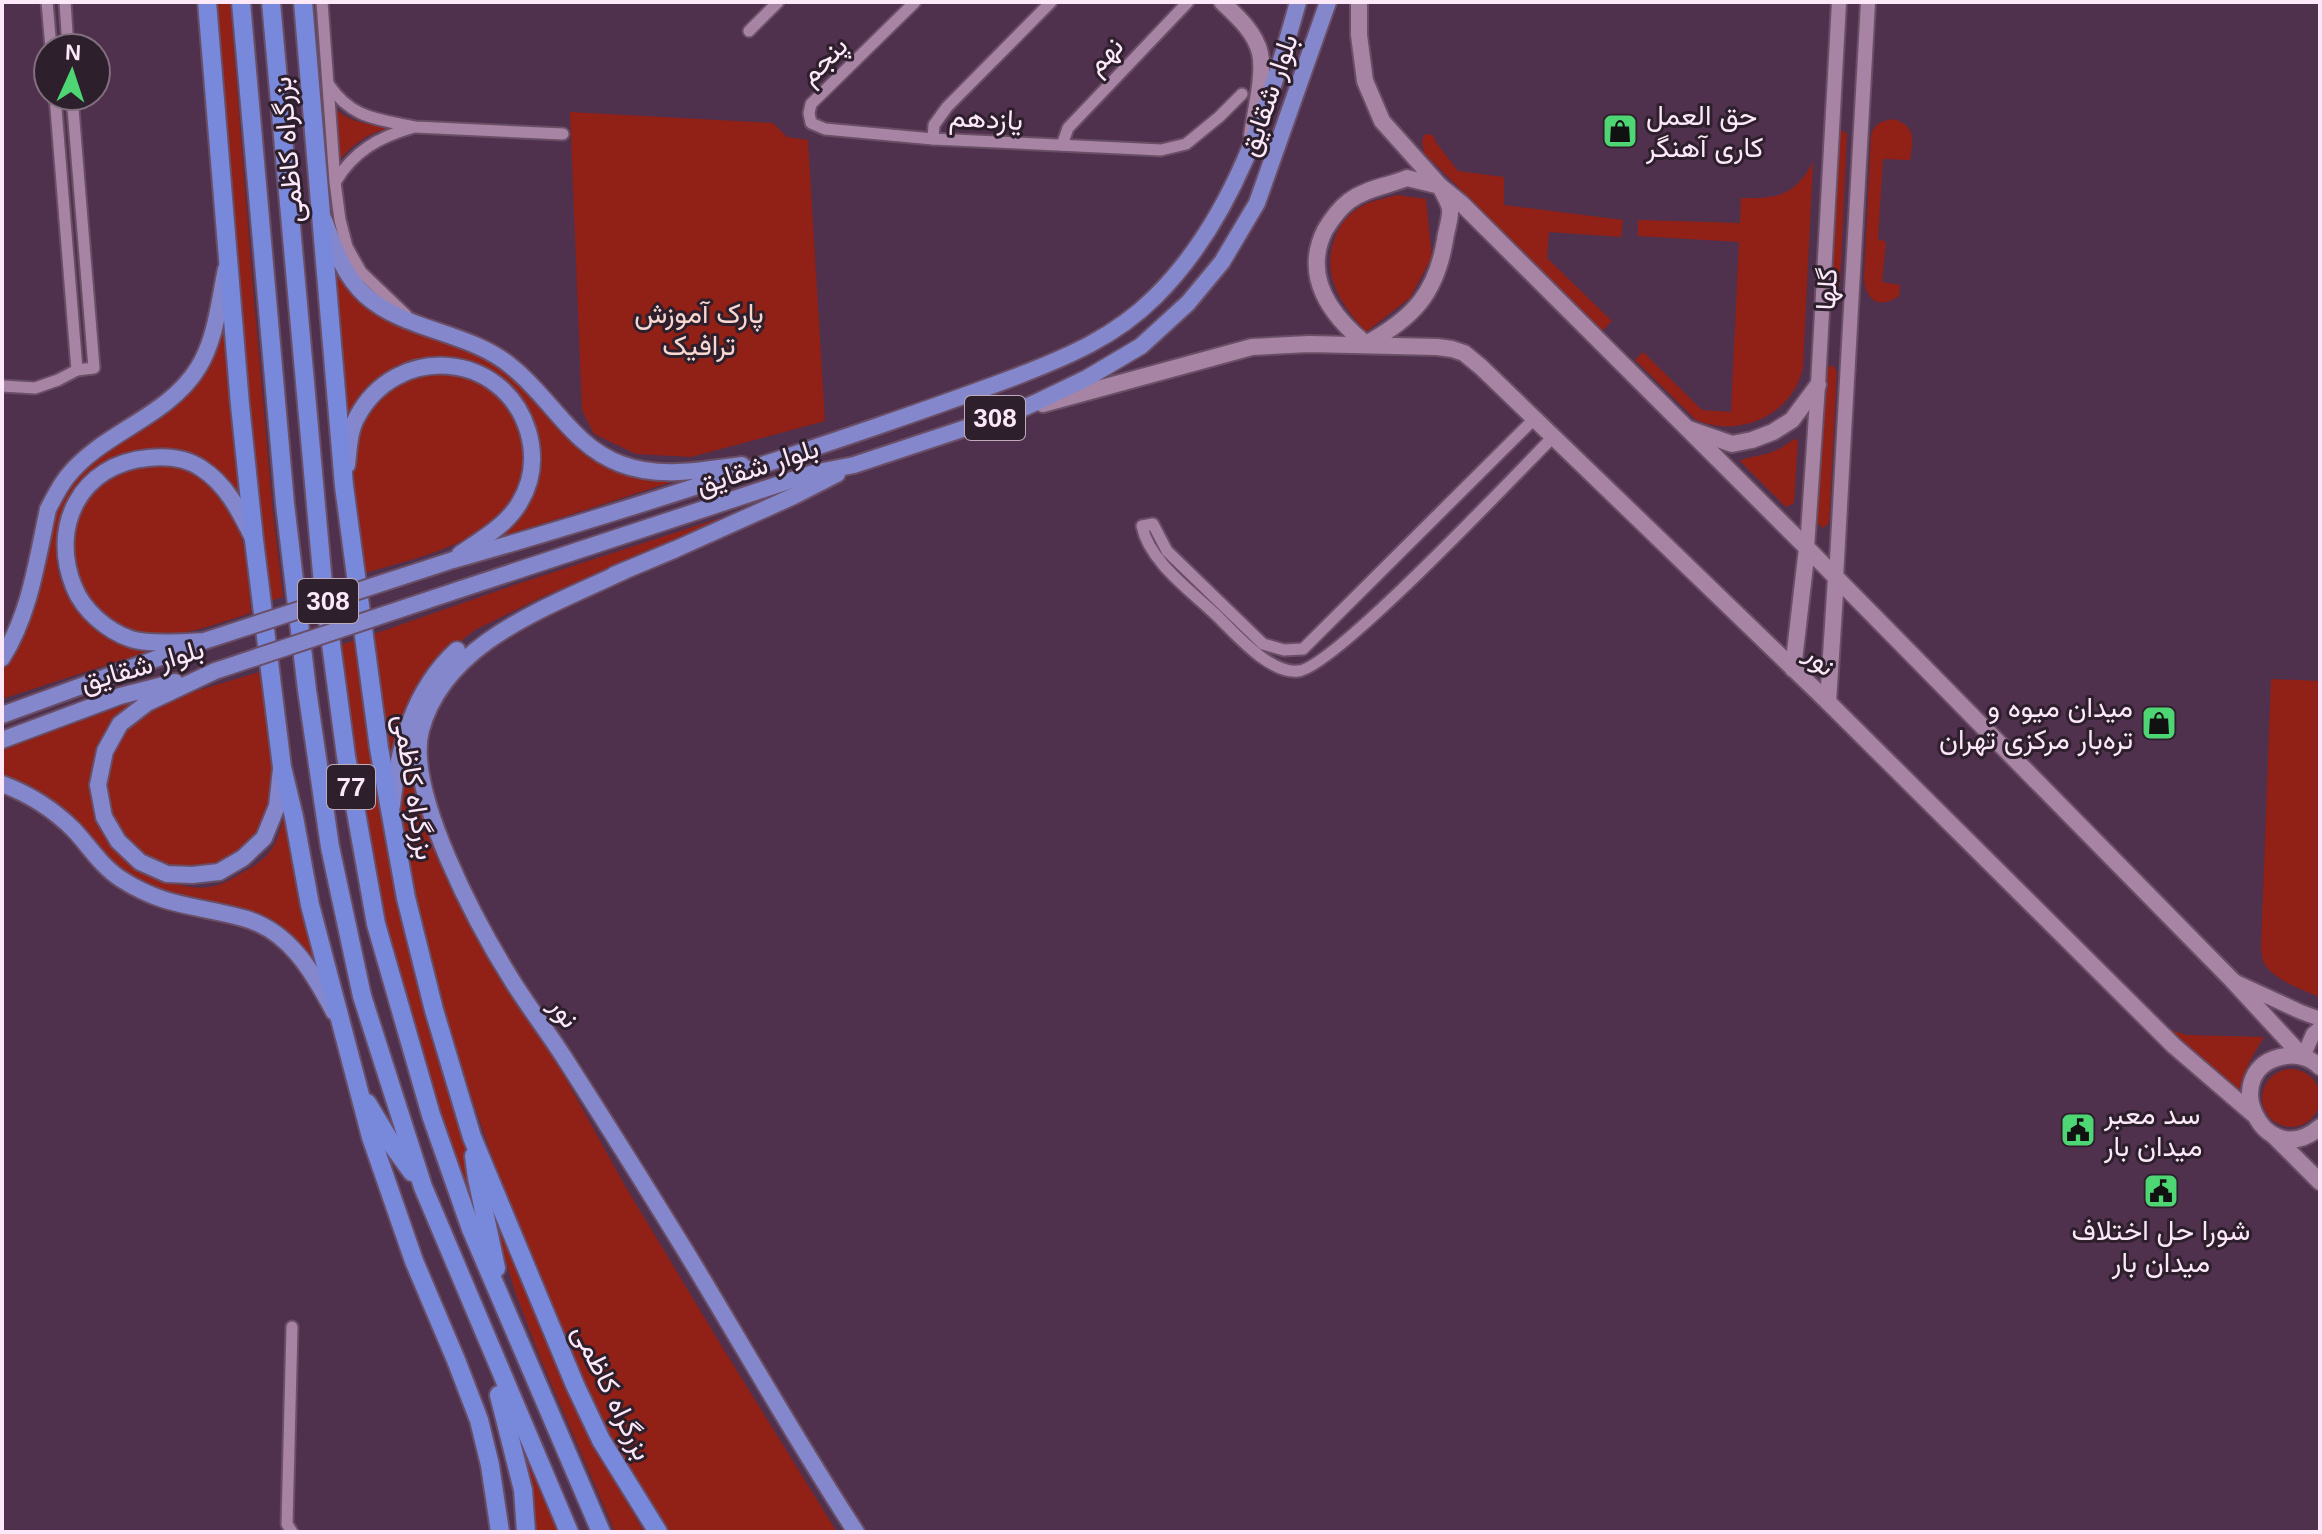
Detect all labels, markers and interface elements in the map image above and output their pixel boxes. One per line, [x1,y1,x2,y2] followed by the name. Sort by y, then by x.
[793,30,856,93] street label: پنجم
[1079,30,1131,82] street label: نهم
[1233,30,1306,161] street label: بلوار شقایق
[32,32,112,112] north arrow
[64,40,82,65] text: N
[266,75,311,224] street label: بزرگراه کاظمی
[1645,100,1763,165] place label: حق العمل کاری آهنگر
[948,101,1024,139] street label: یازدهم
[1601,112,1639,150] shop icon: حق العمل کاری آهنگر
[1810,267,1845,311] street label: گلها
[634,298,764,363] park label: پارک آموزش ترافیک
[965,396,1025,440] road number: 308
[692,432,823,503] street label: بلوار شقایق
[298,579,358,623] road number: 308
[77,633,208,700] street label: بلوار شقایق
[1797,638,1842,683] street label: نور
[1939,692,2133,757] place label: میدان میوه و تره‌بار مرکزی تهران
[2140,704,2178,742] shop icon: میدان میوه و تره‌بار مرکزی تهران
[386,712,441,862] street label: بزرگراه کاظمی
[327,765,375,809] road number: 77
[541,990,586,1035] street label: نور
[2103,1099,2202,1164] place label: سد معبر میدان بار
[2059,1111,2097,1149] public building icon: سد معبر میدان بار
[2142,1172,2180,1210] public building icon: شورا حل اختلاف میدان بار
[2072,1215,2250,1280] place label: شورا حل اختلاف میدان بار
[565,1319,659,1466] street label: بزرگراه کاظمی

